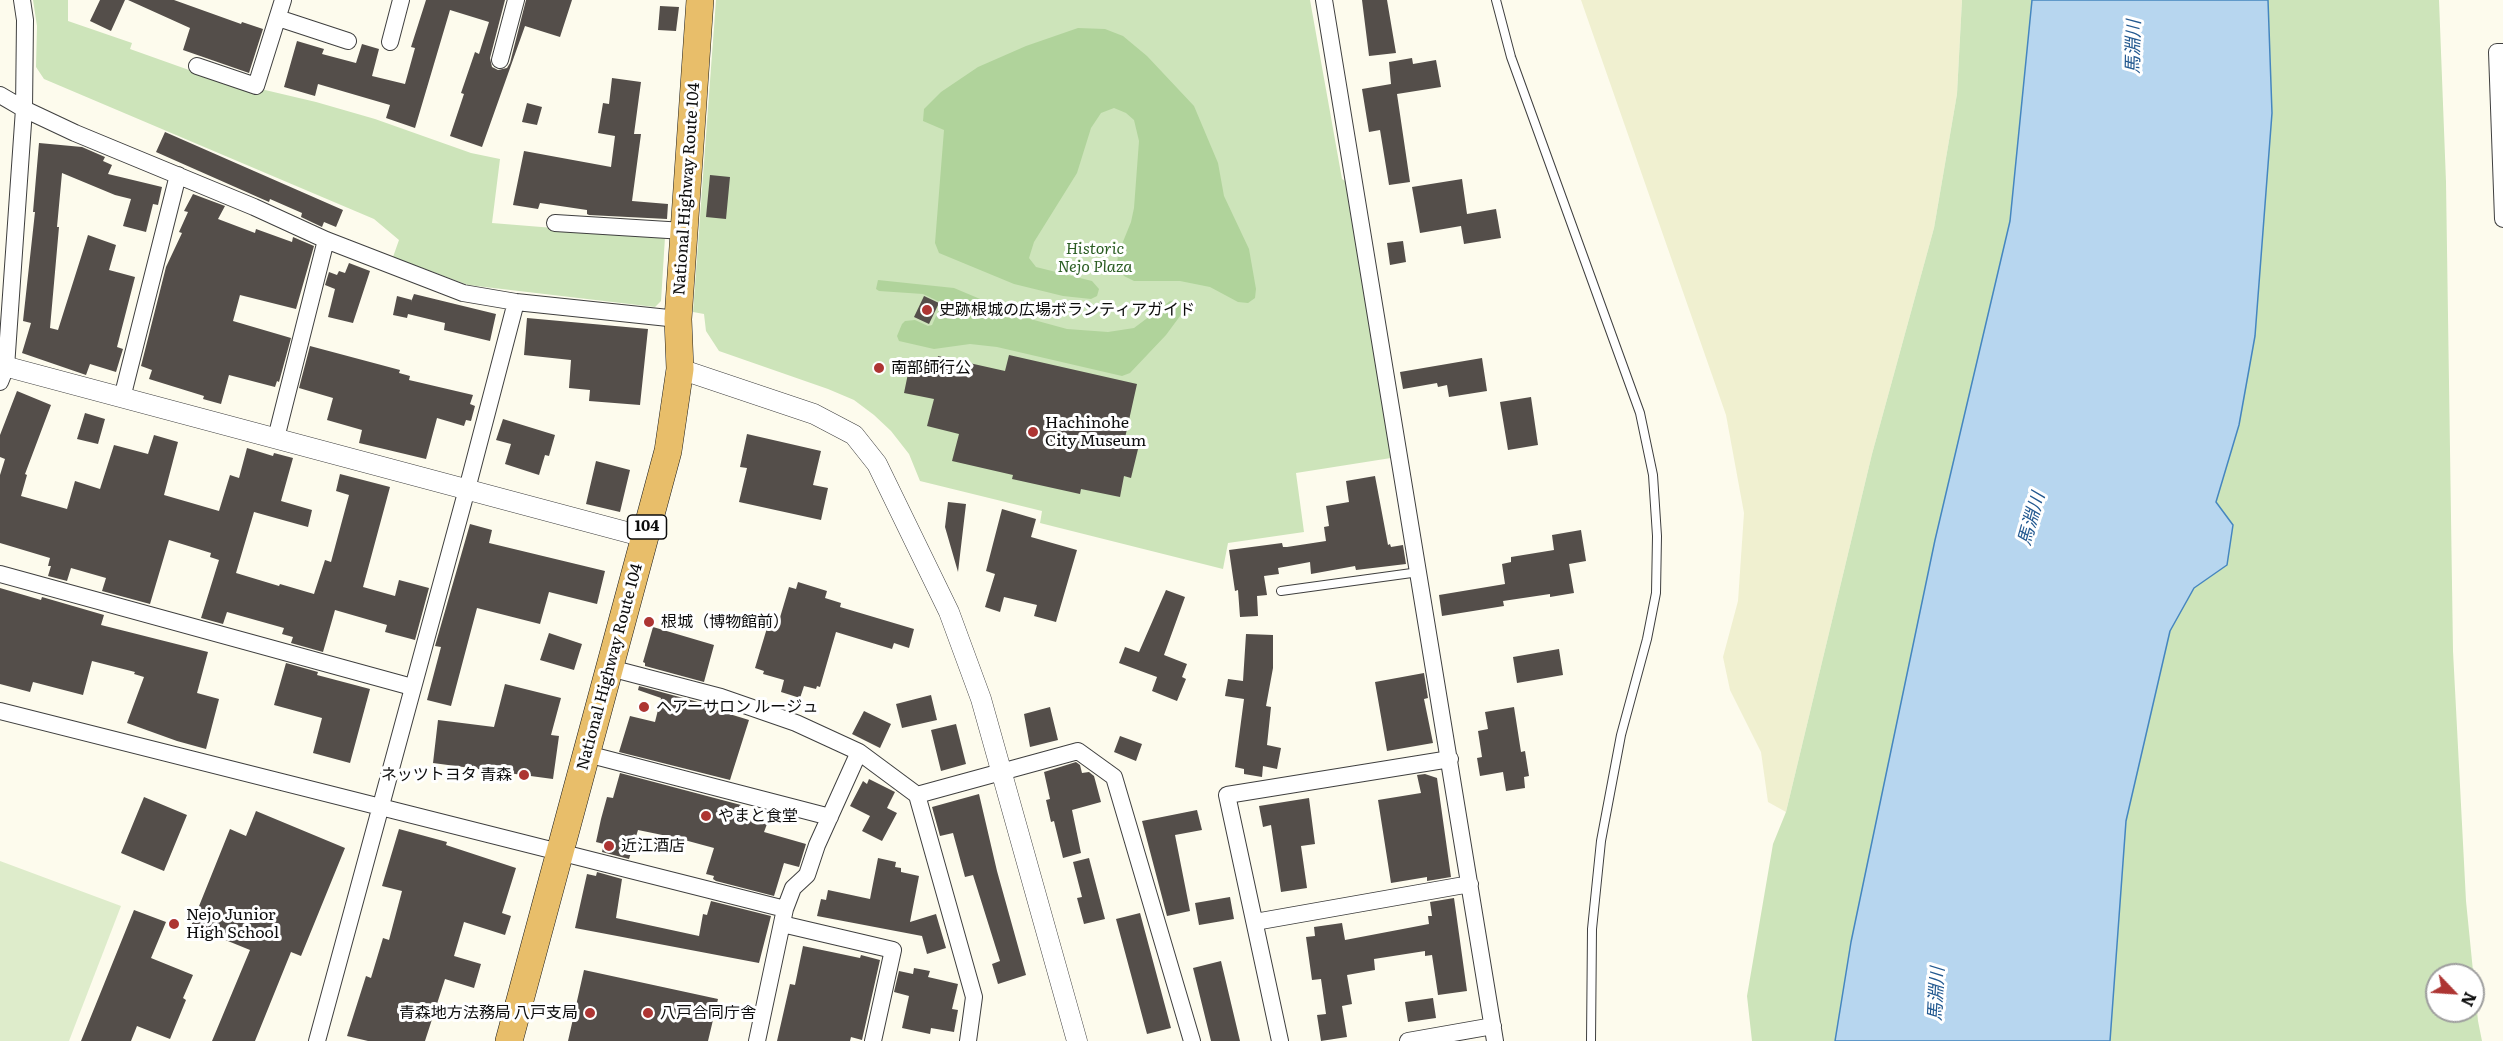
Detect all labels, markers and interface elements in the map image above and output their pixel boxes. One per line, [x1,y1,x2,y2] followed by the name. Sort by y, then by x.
[2123,20,2145,74] water label: 馬淵川
[670,82,704,296] street label: National Highway Route 104
[1058,239,1132,277] park label: Historic Nejo Plaza
[939,300,1195,320] place label: 史跡根城の広場ボランティアガイド
[920,303,934,317] marker: 史跡根城の広場ボランティアガイド
[891,358,971,378] place label: 南部師行公
[872,361,886,375] marker: 南部師行公
[1045,413,1146,451] place label: Hachinohe City Museum
[1026,425,1040,439] marker: Hachinohe City Museum
[2014,490,2050,548] water label: 馬淵川
[628,515,666,539] road number: 104
[573,561,647,773] street label: National Highway Route 104
[661,612,789,632] place label: 根城（博物館前）
[642,615,656,629] marker: 根城（博物館前）
[656,697,818,717] place label: ヘアーサロン ルージュ
[637,700,651,714] marker: ヘアーサロン ルージュ
[381,765,512,785] place label: ネッツトヨタ 青森
[517,768,531,782] marker: ネッツトヨタ 青森
[718,806,798,826] place label: やまと食堂
[699,809,713,823] marker: やまと食堂
[621,836,685,856] place label: 近江酒店
[602,839,616,853] marker: 近江酒店
[186,905,279,943] place label: Nejo Junior High School
[167,917,181,931] marker: Nejo Junior High School
[2425,963,2485,1023] north arrow
[1925,966,1949,1022] water label: 馬淵川
[2456,989,2483,1011] text: N
[399,1003,578,1023] place label: 青森地方法務局 八戸支局
[660,1003,756,1023] place label: 八戸合同庁舎
[583,1006,597,1020] marker: 青森地方法務局 八戸支局
[641,1006,655,1020] marker: 八戸合同庁舎

